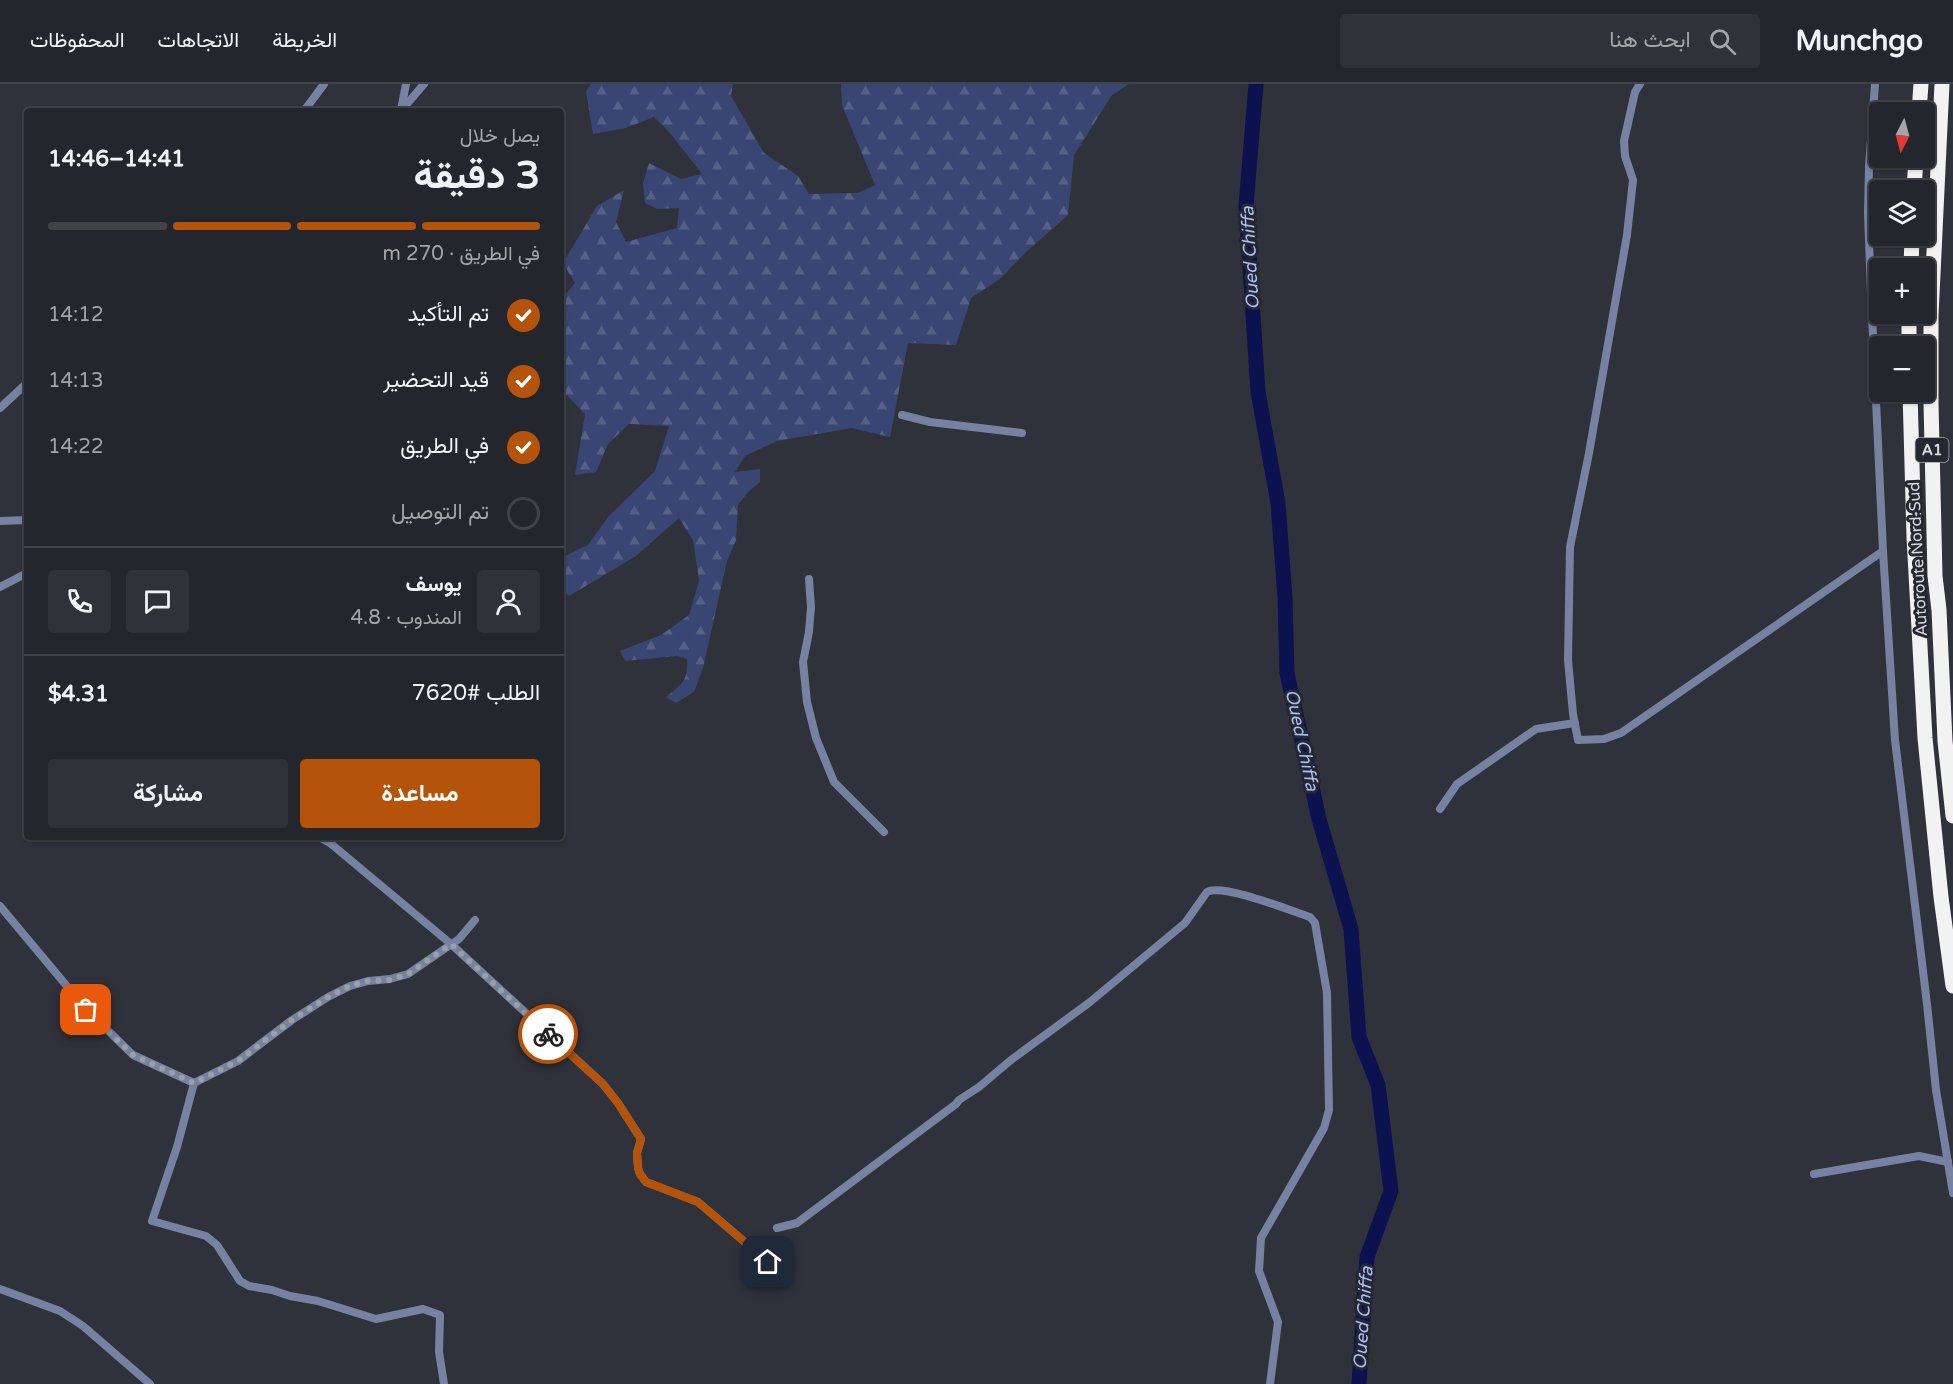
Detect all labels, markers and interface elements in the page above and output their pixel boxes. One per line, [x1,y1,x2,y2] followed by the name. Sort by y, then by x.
[1340,14,1760,68] search box
[1796,24,1923,58] text: Munchgo
[1706,25,1739,58] icon: search
[1609,27,1691,53] text: ابحث هنا
[30,28,125,53] text: المحفوظات
[158,28,239,53] text: الاتجاهات
[272,28,337,53] text: الخريطة
[1869,102,1935,168] north arrow
[1869,102,1935,402] map controls
[460,124,540,148] text: يصل خلال
[48,146,185,172] text: 14:41–14:46
[413,152,540,199] text: 3 دقيقة
[1869,180,1935,246] button: layers
[1236,205,1264,310] water label: Oued Chiffa
[383,242,540,266] text: في الطريق · 270 m
[1869,258,1935,324] button: +
[507,299,540,332] icon: check
[408,301,489,327] text: تم التأكيد
[48,303,103,327] text: 14:12
[1869,336,1935,402] button: −
[507,365,540,398] icon: check
[383,367,489,393] text: قيد التحضير
[48,369,103,393] text: 14:13
[507,431,540,464] icon: check
[400,433,489,459] text: في الطريق
[48,435,103,459] text: 14:22
[1916,438,1948,462] road number: A1
[1904,481,1932,637] street label: Autoroute Nord-Sud
[392,499,489,525] text: تم التوصيل
[48,570,111,633] button: phone
[126,570,189,633] button: chat
[477,570,540,633] button: person
[406,571,462,597] text: يوسف
[351,606,462,630] text: المندوب · 4.8
[412,680,540,706] text: الطلب #7620
[48,681,109,707] text: $4.31
[1280,687,1324,794] water label: Oued Chiffa
[48,759,288,828] button: مشاركة
[300,759,540,828] button: مساعدة
[60,984,111,1035] pin
[69,993,102,1026] icon: bag
[518,1004,578,1064] courier
[532,1018,565,1051] icon: bike
[742,1236,793,1287] pin
[751,1245,784,1278] icon: home
[1348,1265,1378,1370] water label: Oued Chiffa

